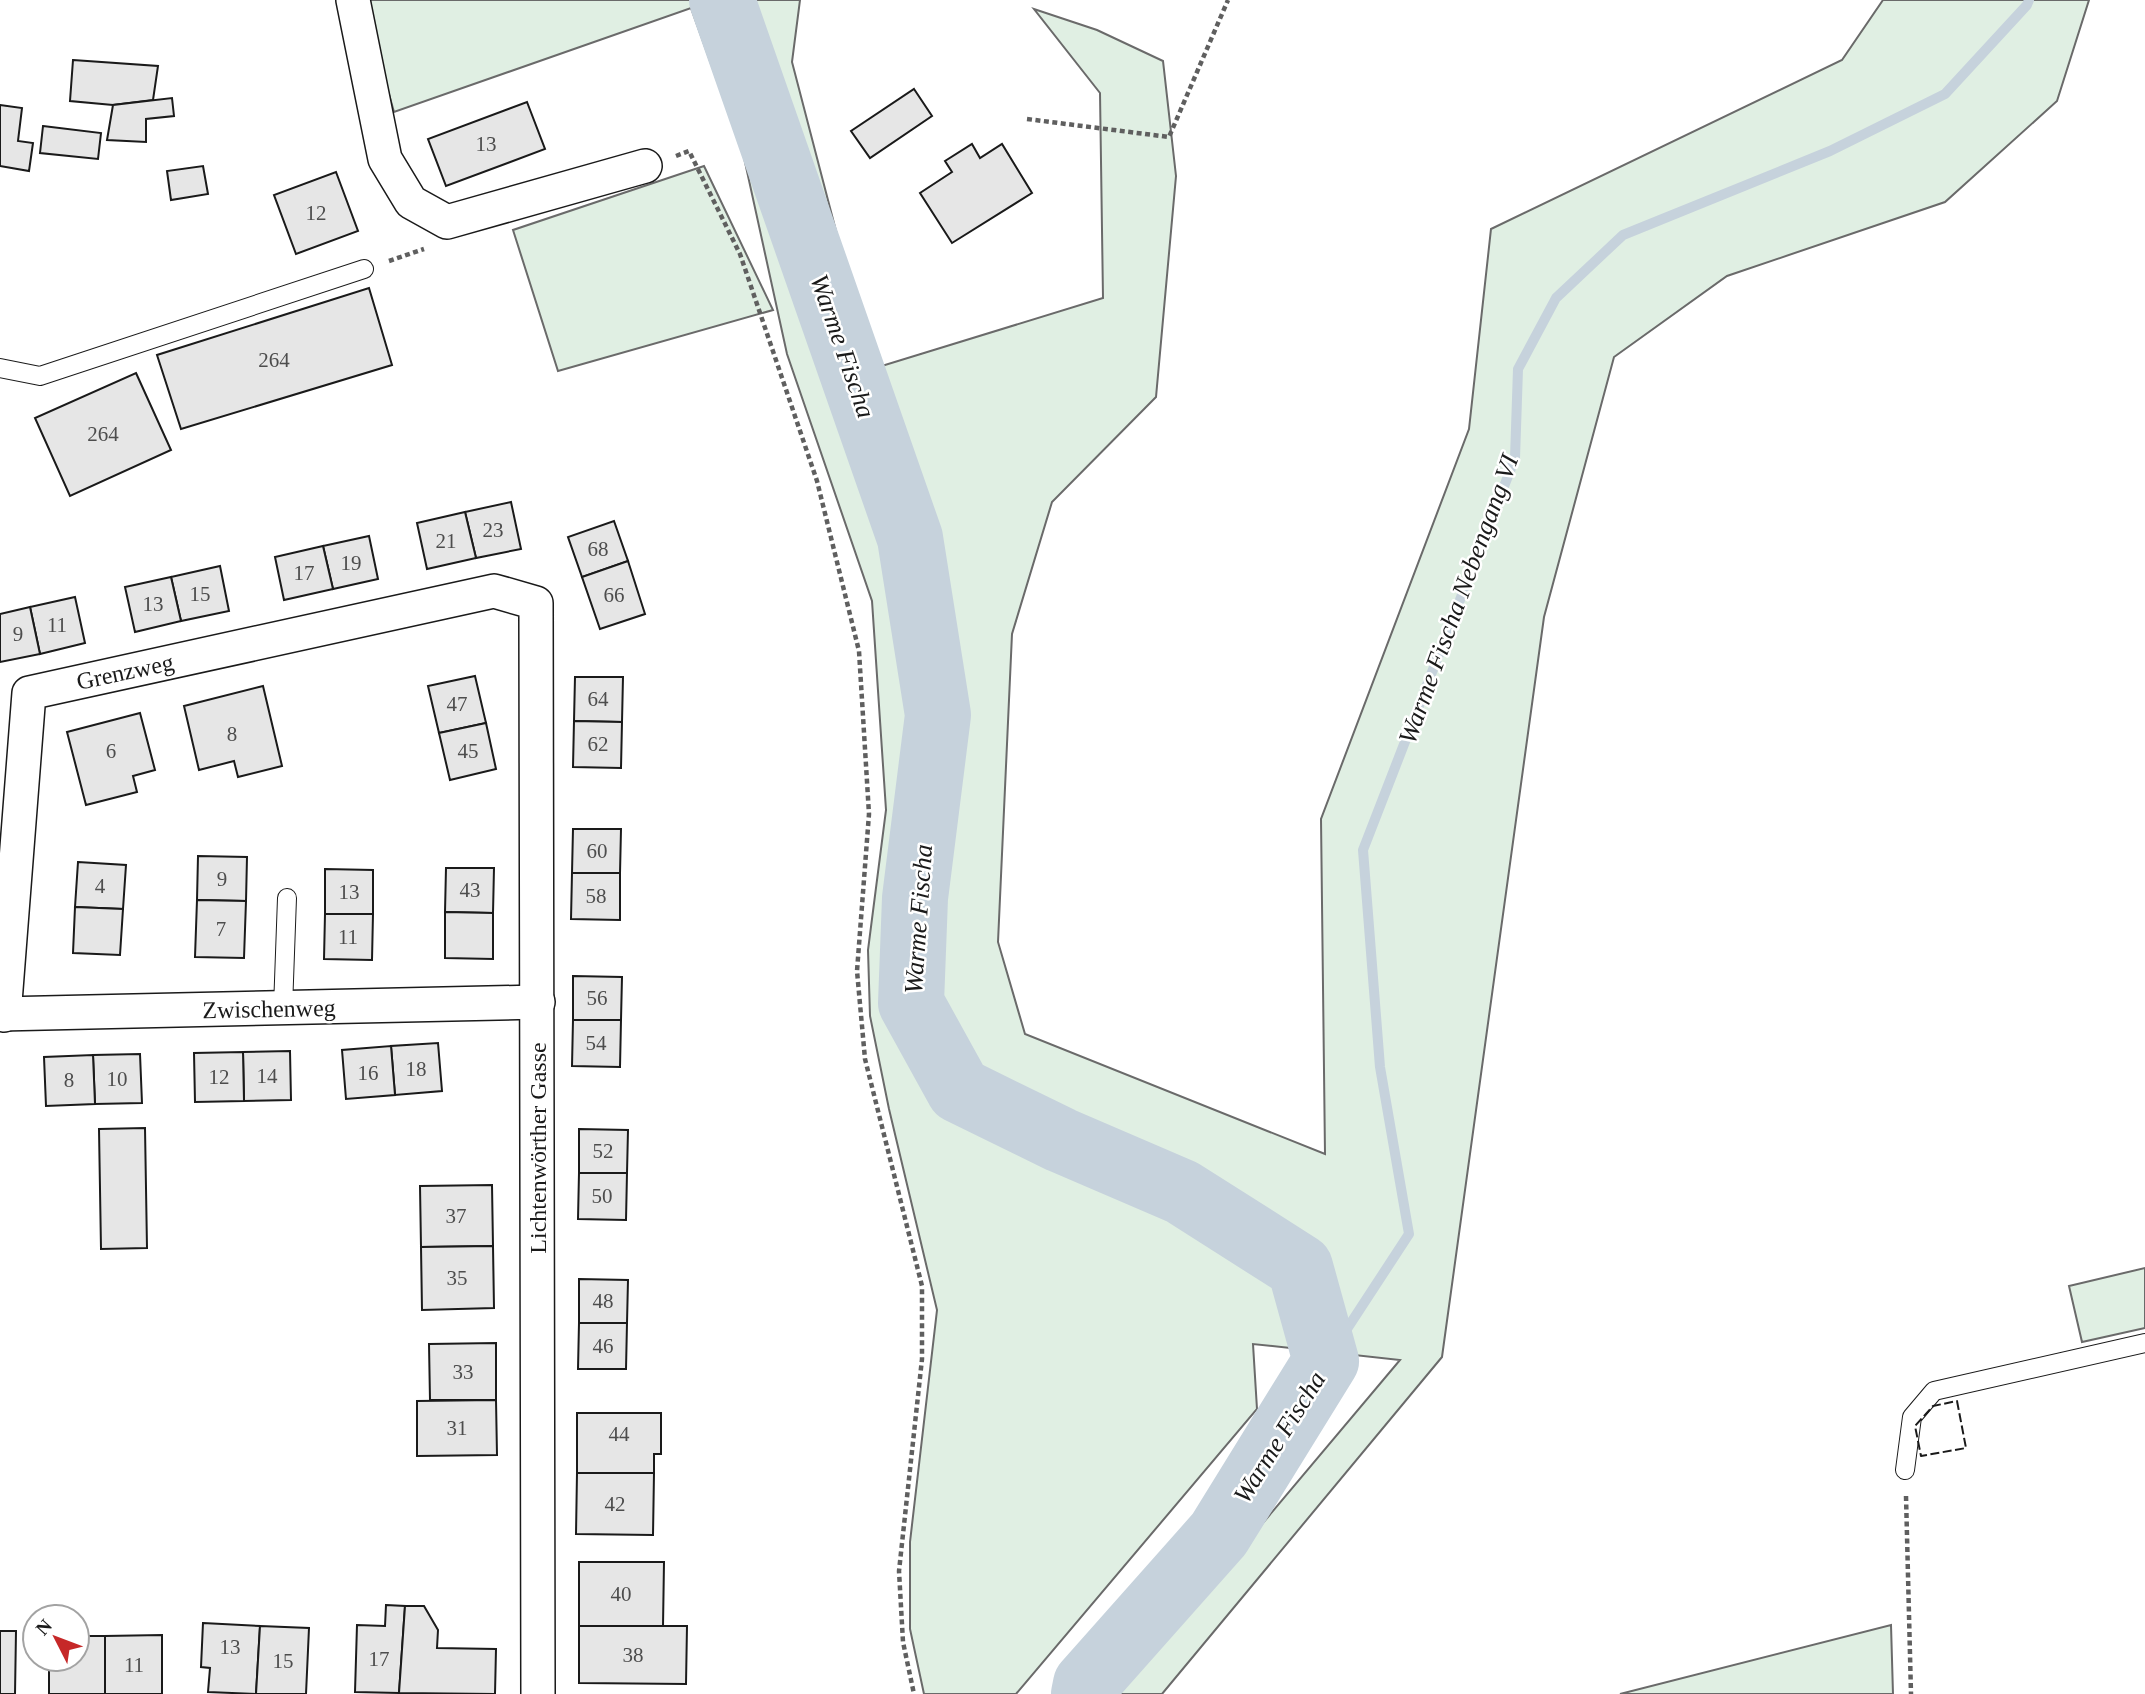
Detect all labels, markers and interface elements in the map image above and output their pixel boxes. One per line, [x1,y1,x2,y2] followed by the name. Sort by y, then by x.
[476,132,497,156] house number: 13
[306,201,327,225] house number: 12
[804,271,881,422] water label: Warme Fischa
[258,348,290,372] house number: 264
[87,422,119,446] house number: 264
[1393,449,1525,748] water label: Warme Fischa Nebengang VI
[483,518,504,542] house number: 23
[436,529,457,553] house number: 21
[588,537,609,561] house number: 68
[341,551,362,575] house number: 19
[294,561,315,585] house number: 17
[190,582,211,606] house number: 15
[604,583,625,607] house number: 66
[143,592,164,616] house number: 13
[47,613,67,637] house number: 11
[13,622,23,646] house number: 9
[74,649,176,695] street label: Grenzweg
[588,687,609,711] house number: 64
[447,692,468,716] house number: 47
[227,722,237,746] house number: 8
[588,732,609,756] house number: 62
[106,739,116,763] house number: 6
[458,739,479,763] house number: 45
[587,839,608,863] house number: 60
[899,843,938,995] water label: Warme Fischa
[217,867,227,891] house number: 9
[95,874,106,898] house number: 4
[460,878,481,902] house number: 43
[339,880,360,904] house number: 13
[586,884,607,908] house number: 58
[216,917,226,941] house number: 7
[338,925,358,949] house number: 11
[587,986,608,1010] house number: 56
[202,995,336,1023] street label: Zwischenweg
[586,1031,607,1055] house number: 54
[525,1042,551,1254] street label: Lichtenwörther Gasse
[406,1057,427,1081] house number: 18
[358,1061,379,1085] house number: 16
[257,1064,278,1088] house number: 14
[209,1065,230,1089] house number: 12
[107,1067,128,1091] house number: 10
[64,1068,74,1092] house number: 8
[593,1139,614,1163] house number: 52
[592,1184,613,1208] house number: 50
[446,1204,467,1228] house number: 37
[447,1266,468,1290] house number: 35
[593,1289,614,1313] house number: 48
[593,1334,614,1358] house number: 46
[453,1360,474,1384] house number: 33
[1227,1366,1331,1509] water label: Warme Fischa
[447,1416,468,1440] house number: 31
[609,1422,630,1446] house number: 44
[605,1492,626,1516] house number: 42
[611,1582,632,1606] house number: 40
[21,1603,91,1673] north arrow
[31,1615,56,1639] text: N
[220,1635,241,1659] house number: 13
[623,1643,644,1667] house number: 38
[369,1647,390,1671] house number: 17
[273,1649,294,1673] house number: 15
[124,1653,144,1677] house number: 11

